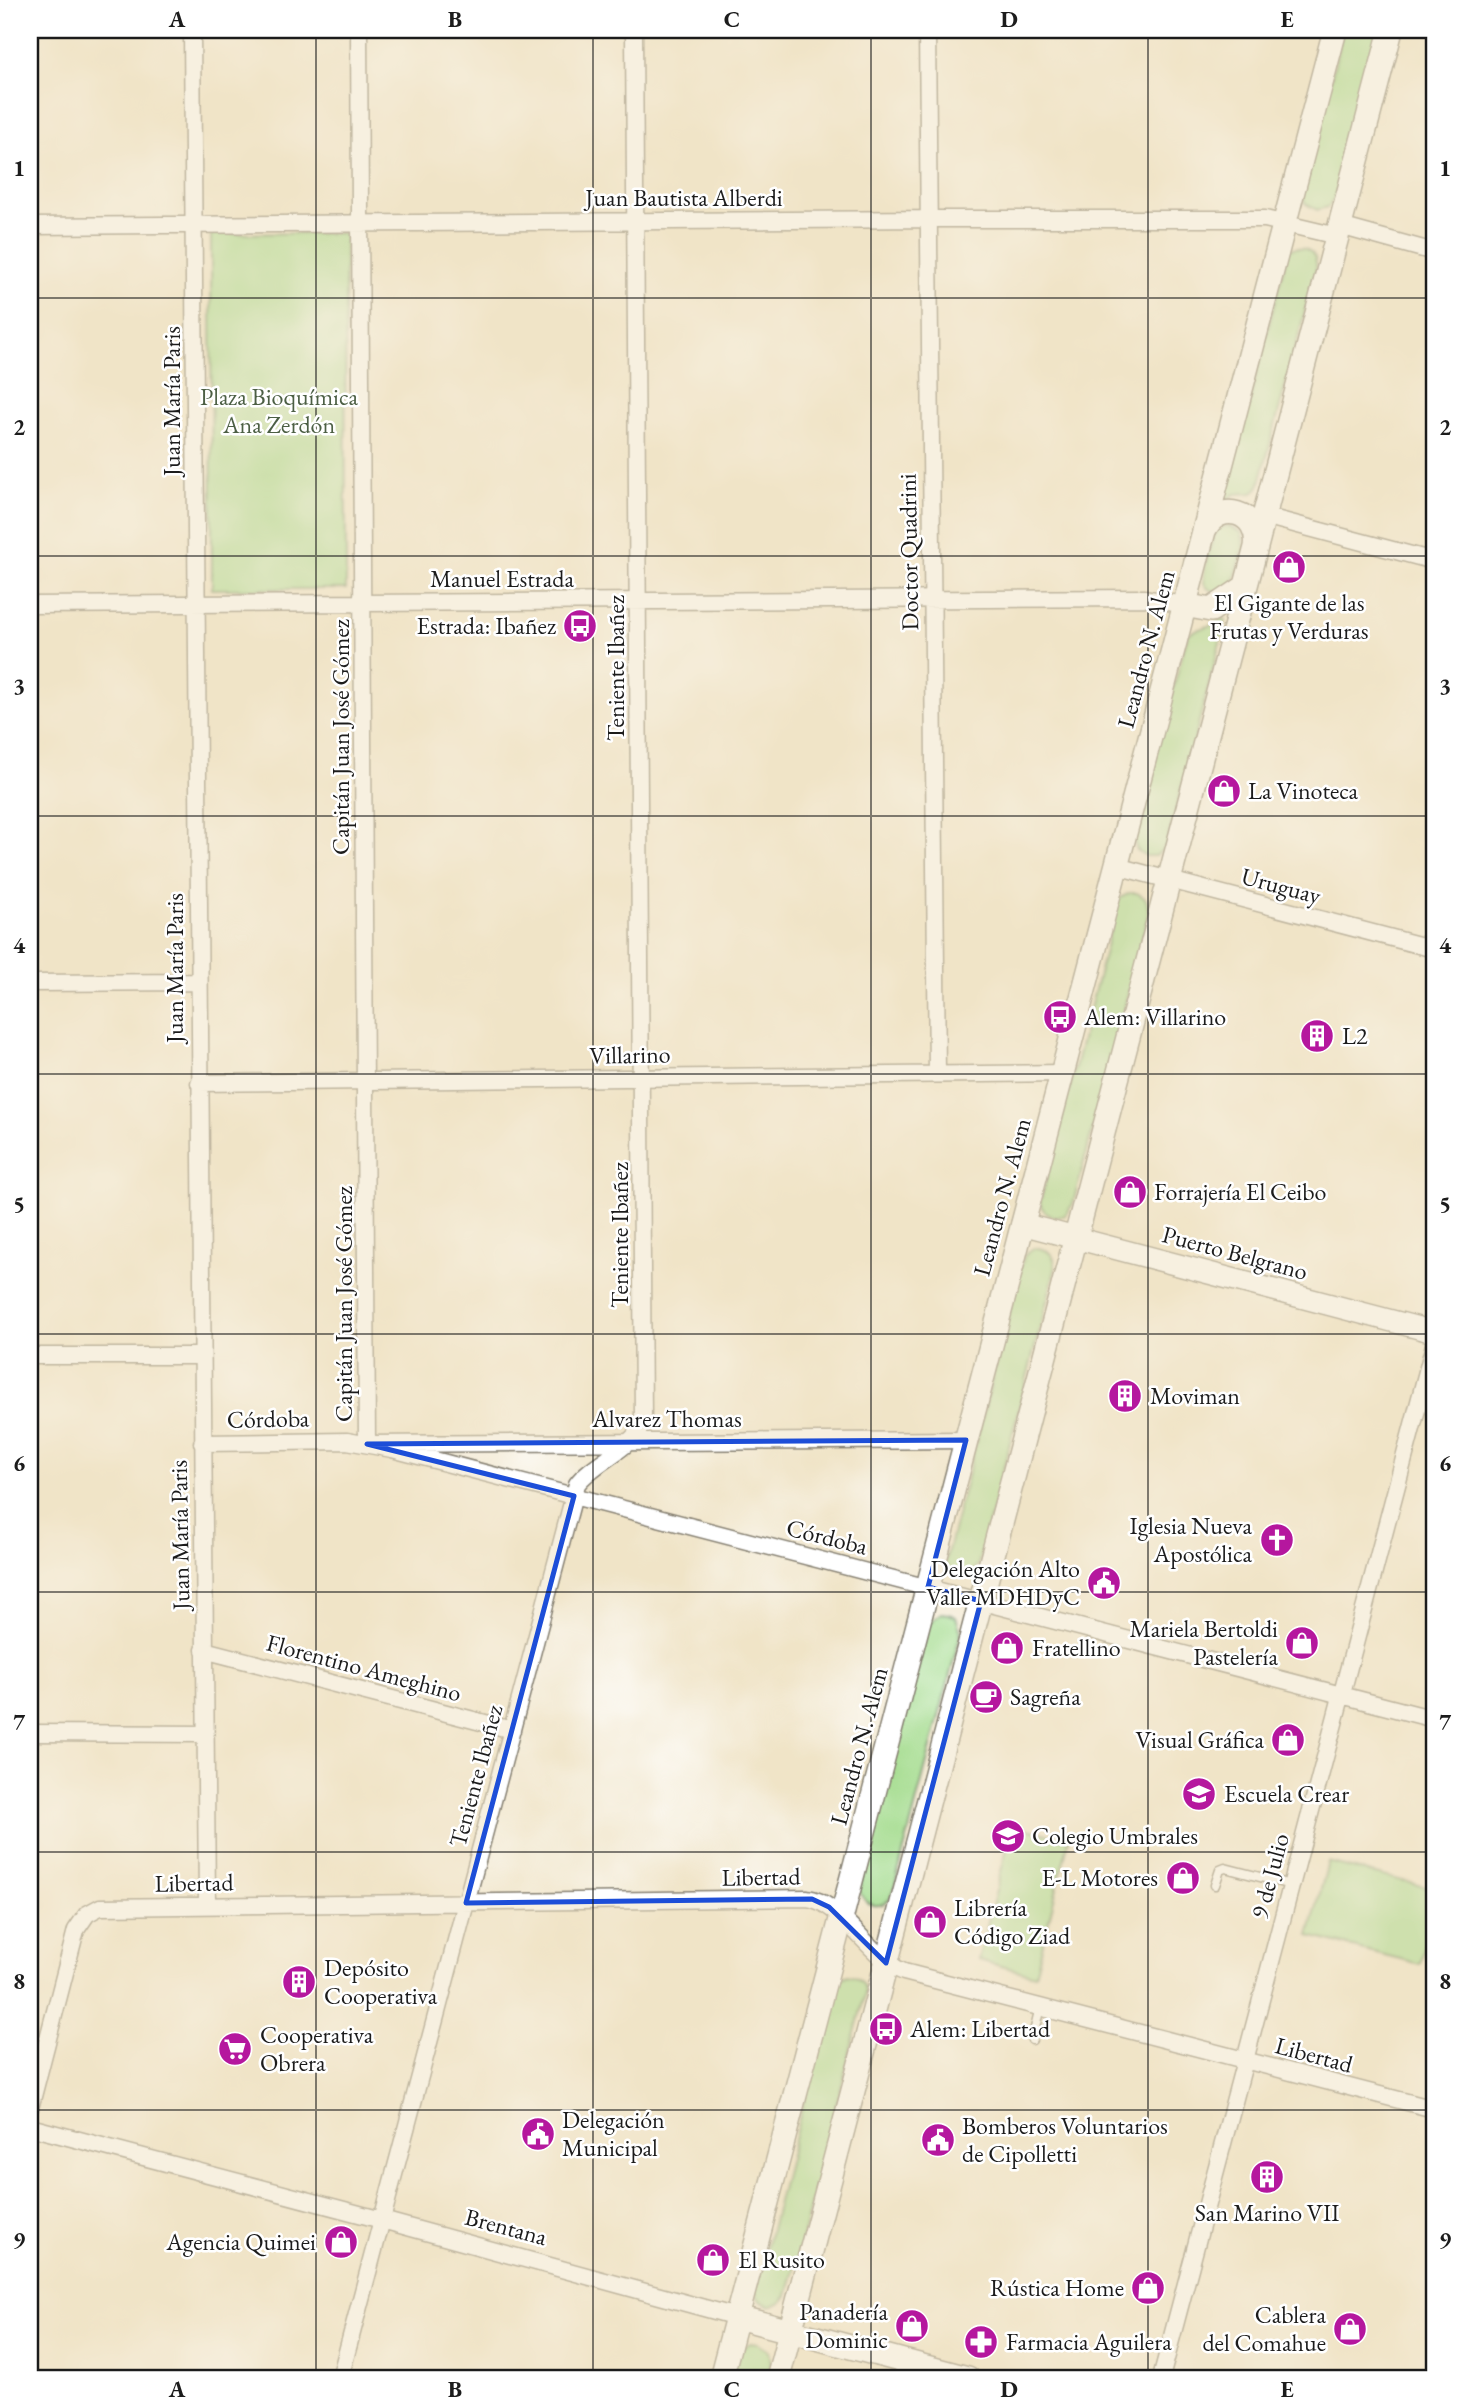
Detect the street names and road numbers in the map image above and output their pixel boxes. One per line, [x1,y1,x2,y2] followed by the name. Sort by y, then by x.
[583,182,783,213] street label: Juan Bautista Alberdi
[156,326,187,478] street label: Juan María Paris
[892,473,925,631] street label: Doctor Quadrini
[430,563,574,594] street label: Manuel Estrada
[1110,566,1182,731] street label: Leandro N. Alem
[600,595,631,741] street label: Teniente Ibañez
[325,619,356,855] street label: Capitán Juan José Gómez
[1238,860,1325,911] street label: Uruguay
[159,893,190,1045] street label: Juan María Paris
[589,1038,671,1071] street label: Villarino
[966,1114,1038,1279] street label: Leandro N. Alem
[604,1162,635,1308] street label: Teniente Ibañez
[328,1186,359,1422] street label: Capitán Juan José Gómez
[1159,1218,1311,1287] street label: Puerto Belgrano
[227,1402,310,1435] street label: Córdoba
[591,1403,742,1434] street label: Alvarez Thomas
[163,1460,196,1612] street label: Juan María Paris
[783,1512,871,1562] street label: Córdoba
[263,1627,465,1708] street label: Florentino Ameghino
[823,1663,895,1828] street label: Leandro N. Alem
[442,1701,509,1850] street label: Teniente Ibañez
[1243,1830,1296,1922] street label: 9 de Julio
[721,1860,802,1893] street label: Libertad
[154,1866,235,1899] street label: Libertad
[1272,2029,1357,2080] street label: Libertad
[462,2201,551,2252] street label: Brentana

